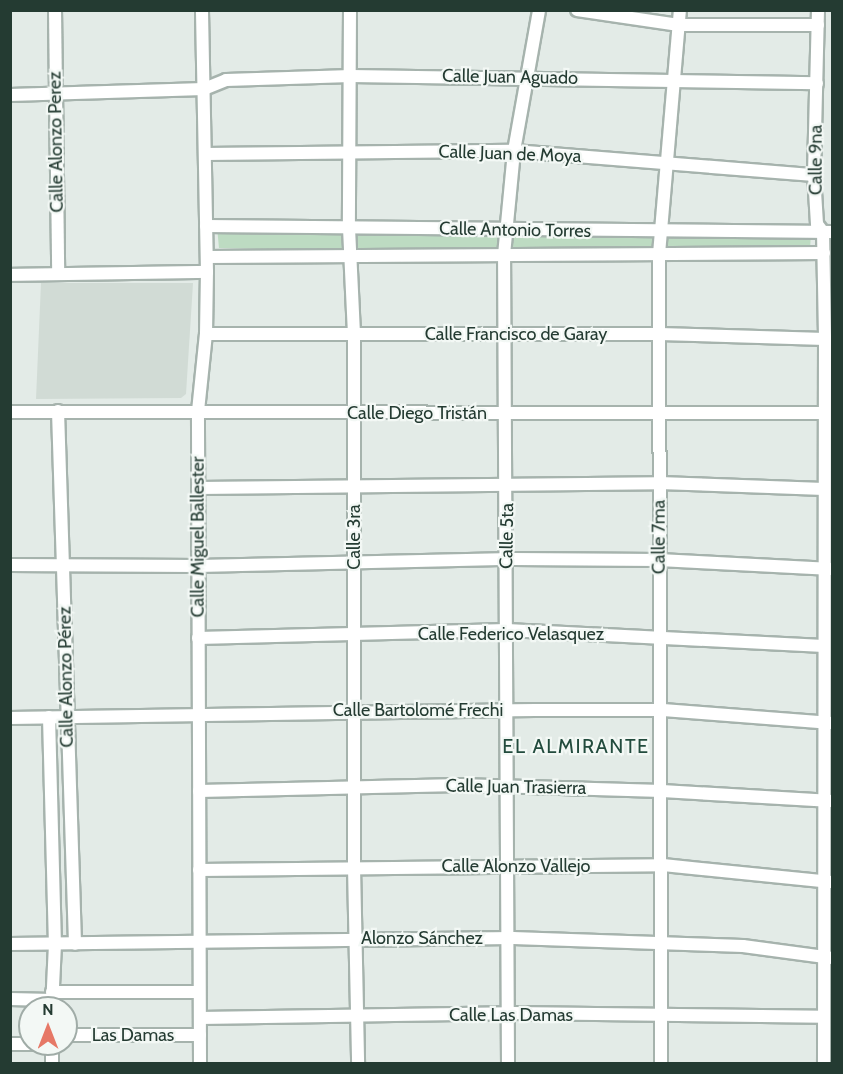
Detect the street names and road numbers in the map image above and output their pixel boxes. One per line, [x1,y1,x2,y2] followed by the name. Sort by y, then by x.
[442,65,578,89] street label: Calle Juan Aguado
[44,71,68,213] street label: Calle Alonzo Perez
[805,125,827,195] street label: Calle 9na
[438,141,582,167] street label: Calle Juan de Moya
[439,218,591,242] street label: Calle Antonio Torres
[425,323,607,345] street label: Calle Francisco de Garay
[347,402,487,424] street label: Calle Diego Tristán
[187,457,209,617] street label: Calle Miguel Ballester
[648,500,670,574] street label: Calle 7ma
[496,503,518,569] street label: Calle 5ta
[343,504,365,570] street label: Calle 3ra
[54,606,78,748] street label: Calle Alonzo Pérez
[418,623,604,645] street label: Calle Federico Velasquez
[333,699,503,721] street label: Calle Bartolomé Frechi
[446,775,586,799] street label: Calle Juan Trasierra
[442,855,590,877] street label: Calle Alonzo Vallejo
[361,927,483,949] street label: Alonzo Sánchez
[449,1004,573,1026] street label: Calle Las Damas
[92,1024,174,1046] street label: Las Damas

